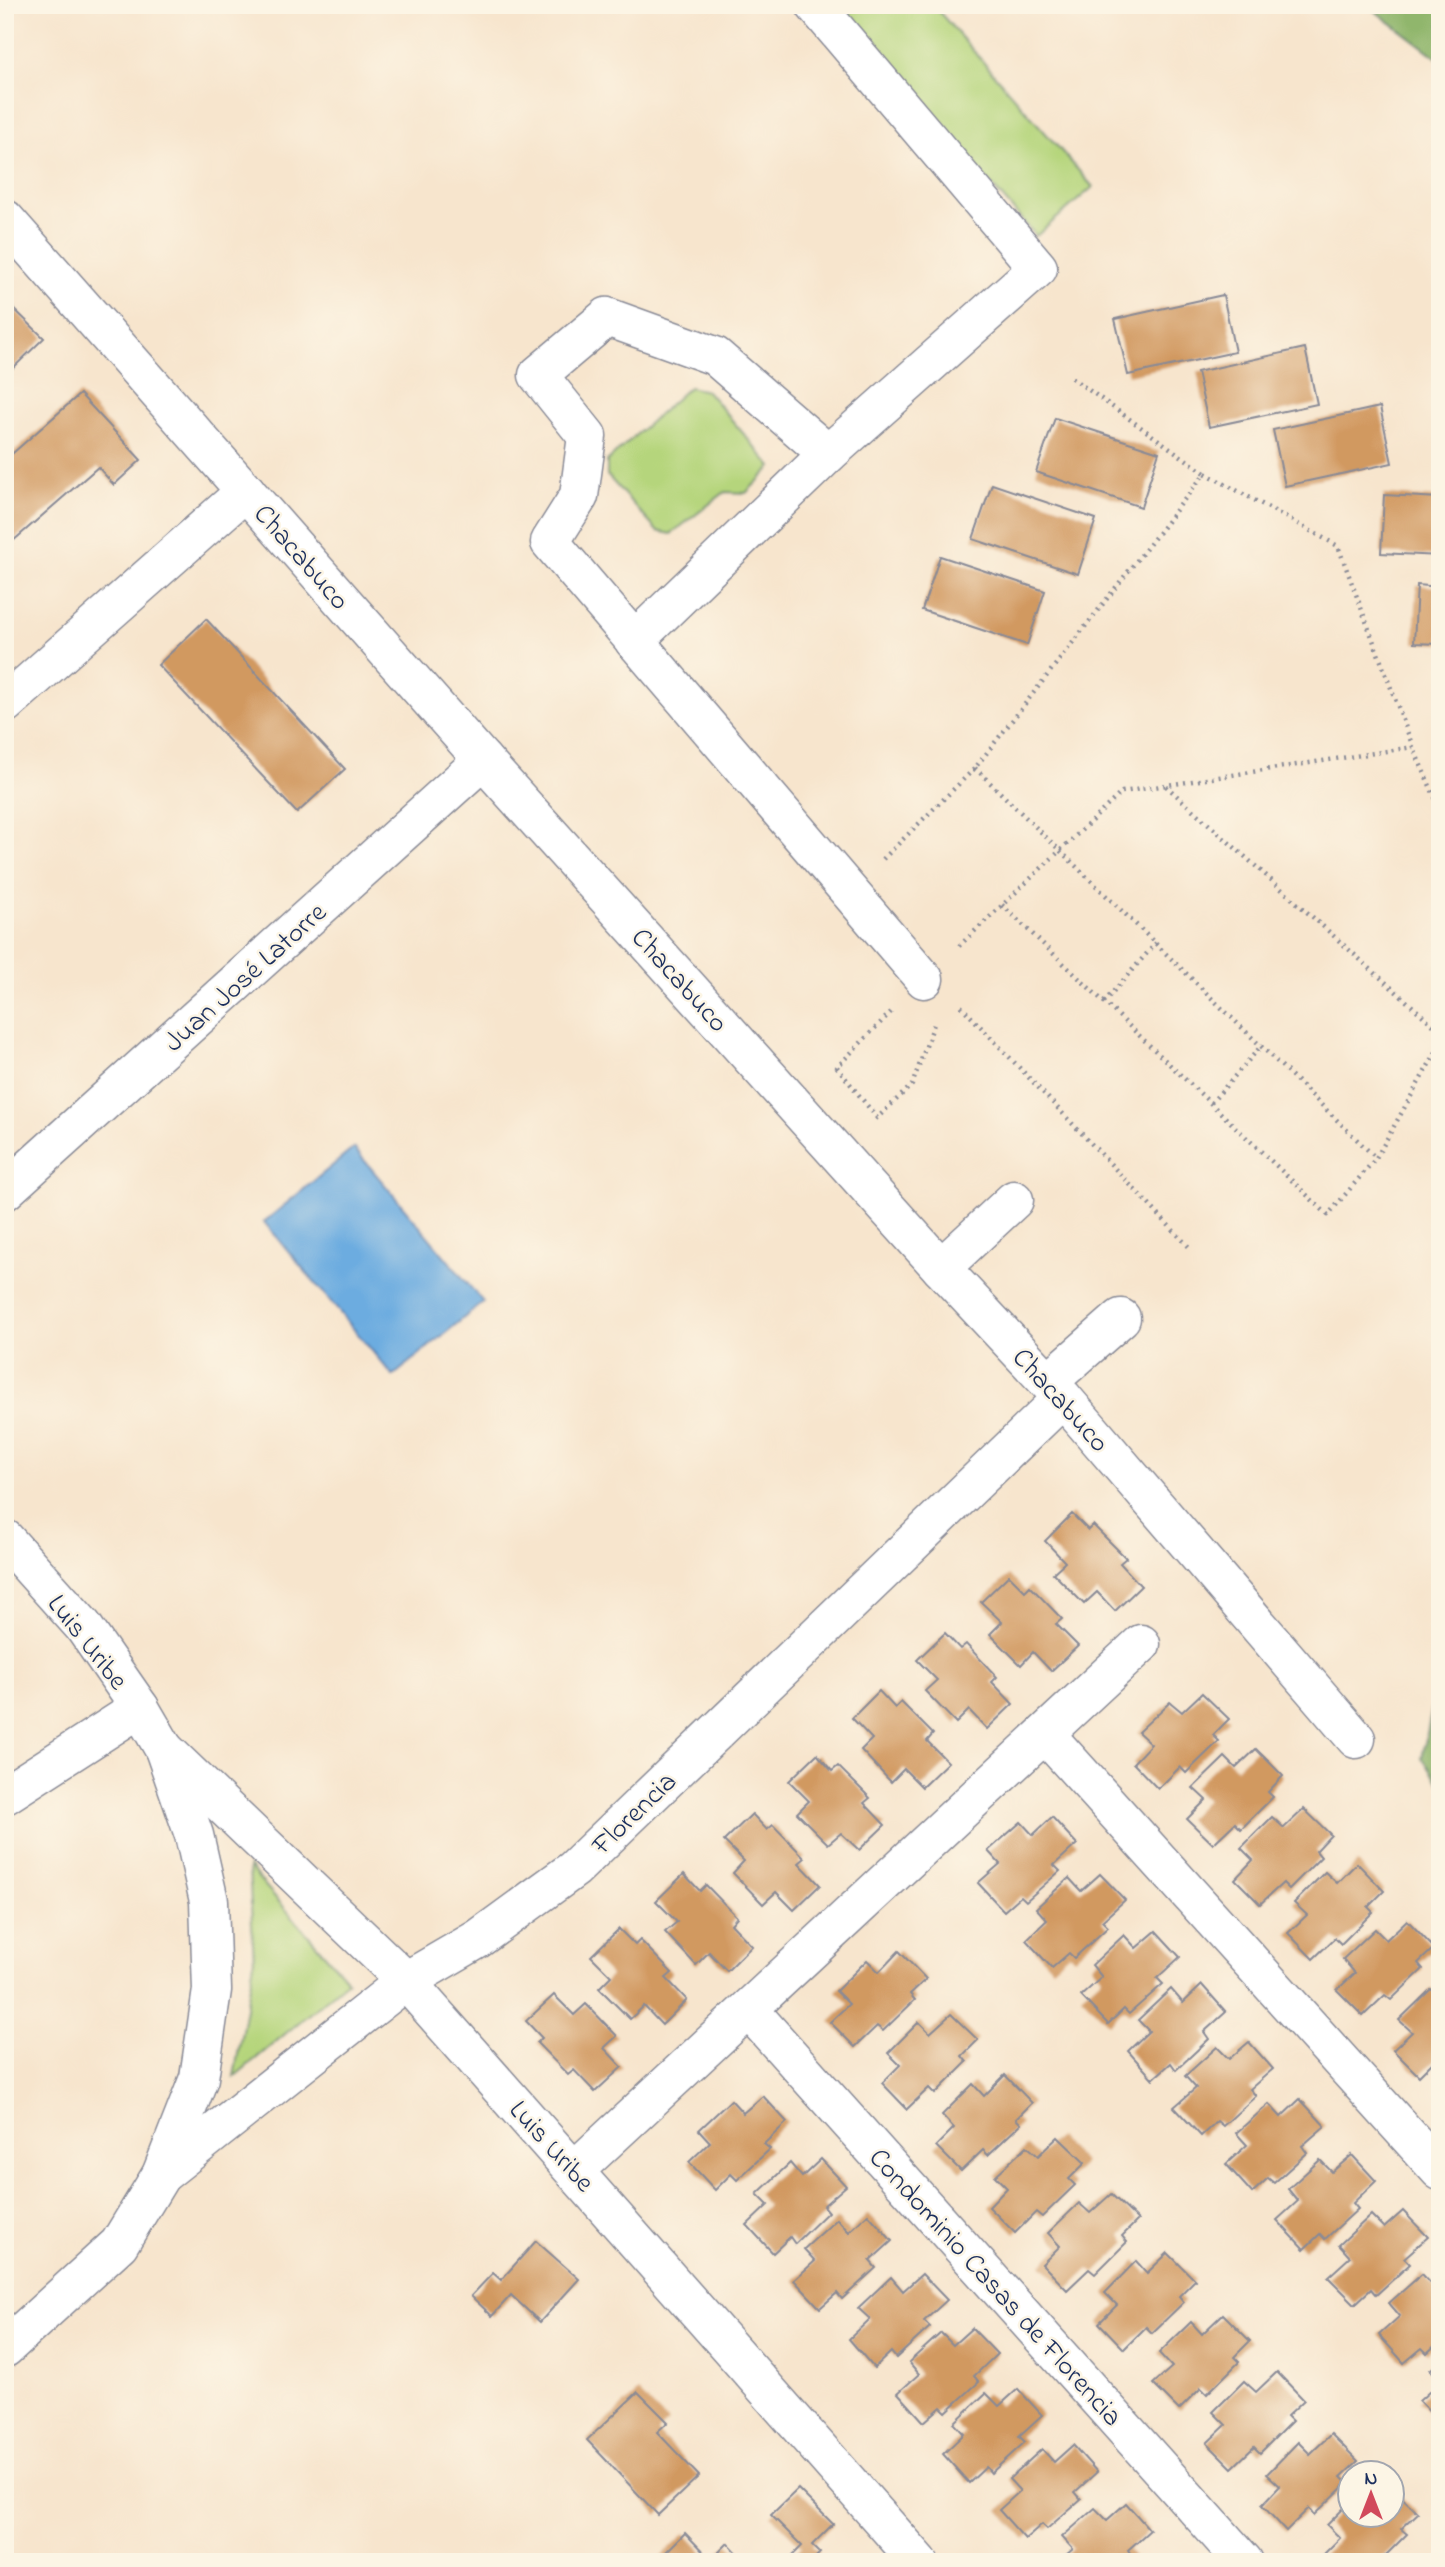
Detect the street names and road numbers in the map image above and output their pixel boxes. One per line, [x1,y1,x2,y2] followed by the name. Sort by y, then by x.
[243,496,358,620] street label: Chacabuco
[156,894,337,1063] street label: Juan José Latorre
[620,920,737,1043] street label: Chacabuco
[1001,1340,1118,1463] street label: Chacabuco
[36,1587,137,1700] street label: Luis Uribe
[583,1763,687,1866] street label: Florencia
[498,2092,603,2203] street label: Luis Uribe
[858,2140,1131,2437] street label: Condominio Casas de Florencia

